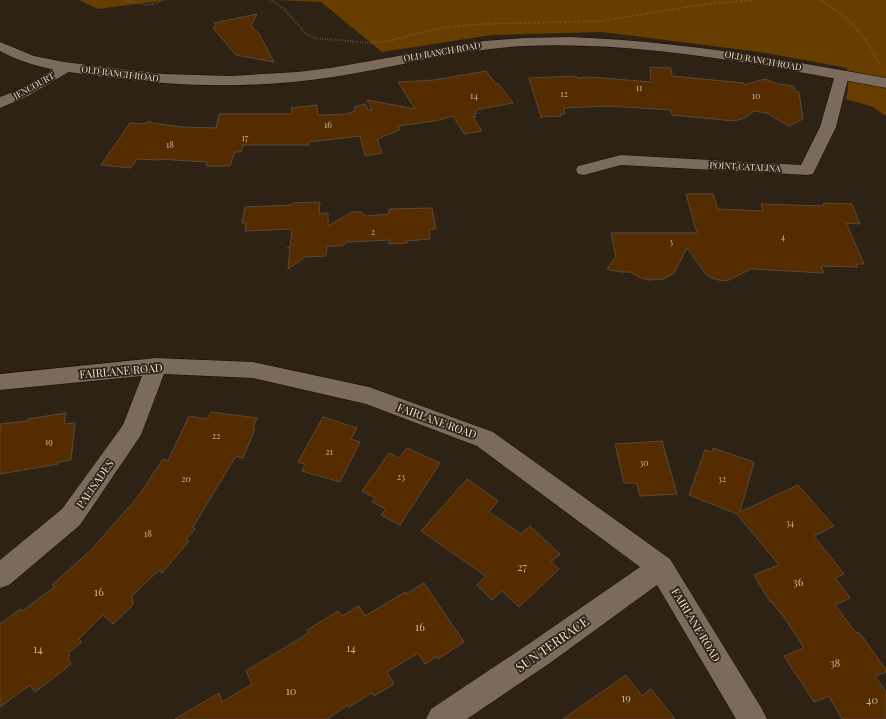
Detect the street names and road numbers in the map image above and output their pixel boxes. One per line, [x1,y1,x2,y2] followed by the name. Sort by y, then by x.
[402,38,482,64] street label: OLD RANCH ROAD
[724,47,803,73] street label: OLD RANCH ROAD
[81,62,160,84] street label: OLD RANCH ROAD
[10,69,56,102] street label: JENCOURT
[709,158,781,174] street label: POINT CATALINA
[79,359,163,382] street label: FAIRLANE ROAD
[395,399,479,442] street label: FAIRLANE ROAD
[72,456,117,511] street label: PALISADES
[669,585,724,664] street label: FAIRLANE ROAD
[512,612,592,675] street label: SUN TERRACE

